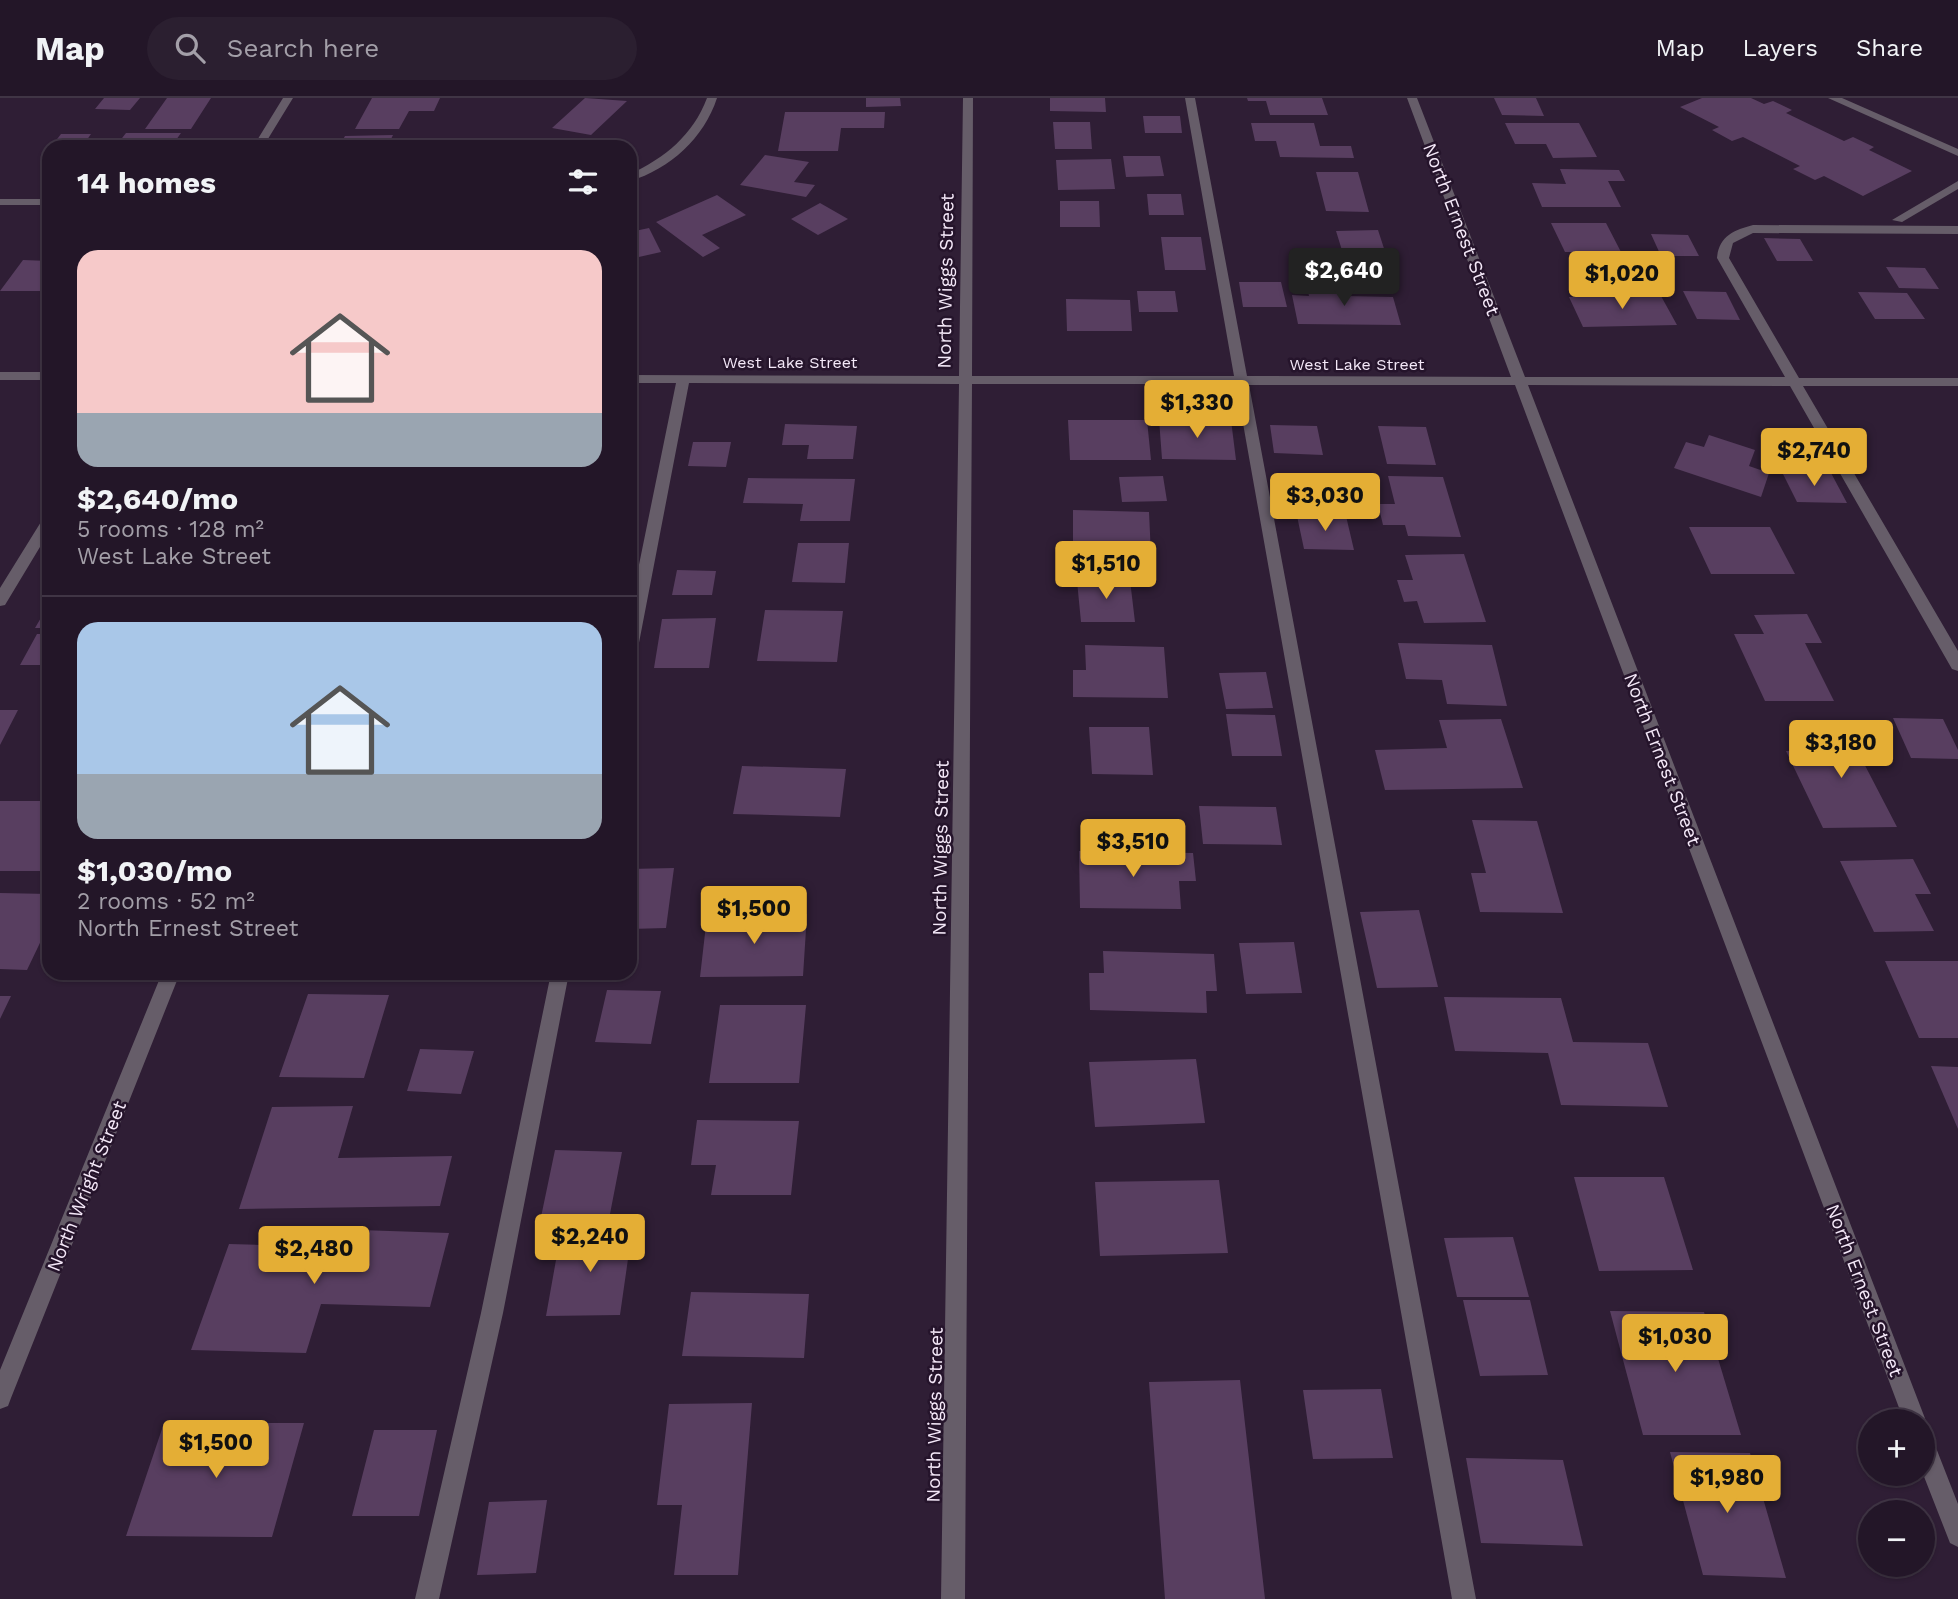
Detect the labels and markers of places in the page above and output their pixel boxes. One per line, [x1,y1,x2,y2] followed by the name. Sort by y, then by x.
[1287,248,1401,308] pin: $2,640
[1565,252,1679,311] pin: $1,020
[1140,380,1254,440] pin: $1,330
[1757,428,1871,488] pin: $2,740
[1268,474,1382,533] pin: $3,030
[1049,542,1163,601] pin: $1,510
[1784,720,1898,780] pin: $3,180
[1076,820,1190,879] pin: $3,510
[697,886,811,946] pin: $1,500
[533,1214,647,1274] pin: $2,240
[257,1226,371,1286] pin: $2,480
[1618,1314,1732,1374] pin: $1,030
[159,1420,273,1480] pin: $1,500
[1670,1456,1784,1515] pin: $1,980

